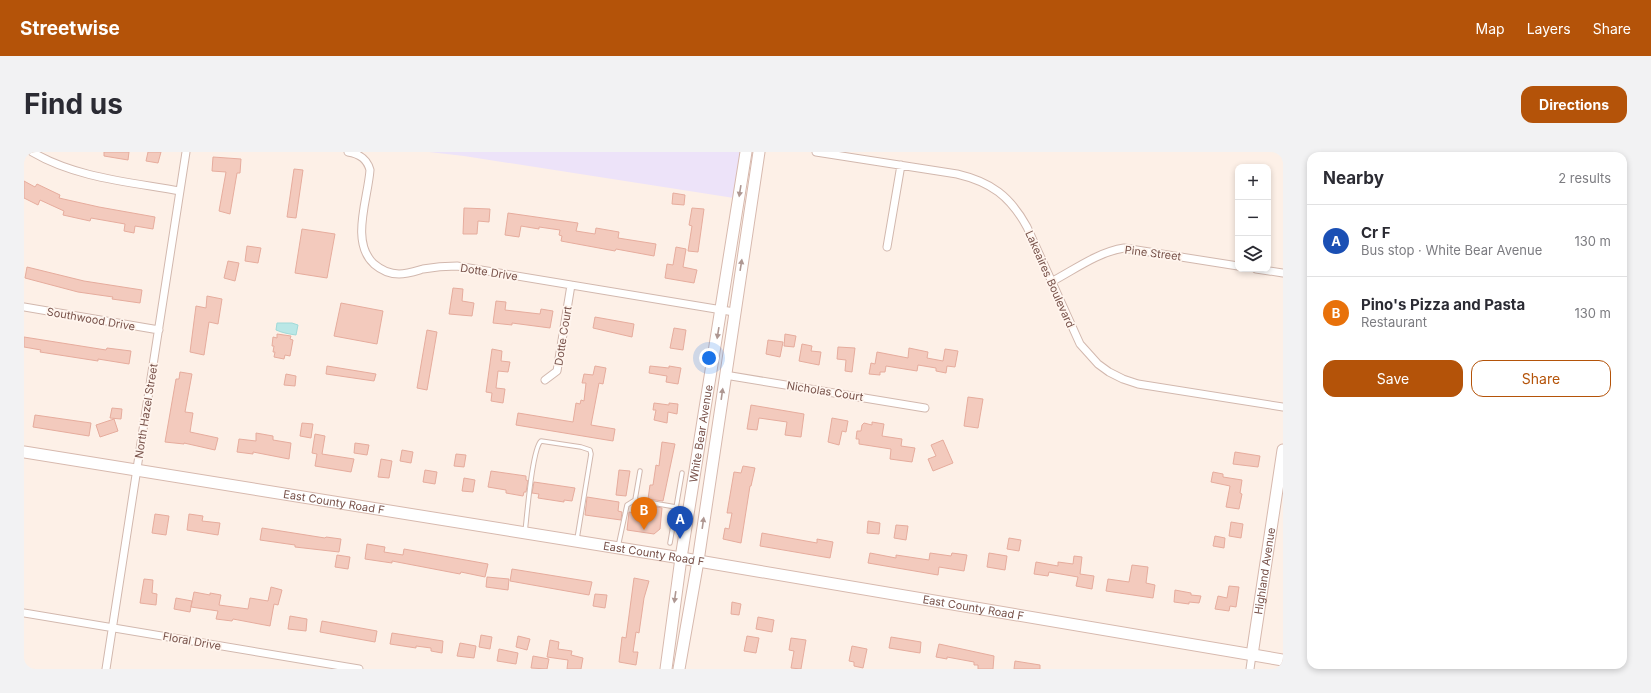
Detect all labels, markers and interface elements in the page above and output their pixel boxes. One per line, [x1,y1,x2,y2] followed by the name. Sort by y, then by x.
[20,17,120,40] text: Streetwise
[1476,20,1505,37] text: Map
[1527,20,1571,37] text: Layers
[1593,20,1631,37] text: Share
[1521,86,1627,123] button: Directions
[24,87,123,121] text: Find us
[1235,164,1271,272] map controls
[1235,164,1271,200] button: +
[1323,168,1384,188] text: Nearby
[1558,170,1611,186] text: 2 results
[737,184,743,197] one-way arrow
[1235,200,1271,236] button: −
[1361,223,1391,242] text: Cr F
[1022,228,1078,330] street label: Lakeaires Boulevard
[1331,233,1341,249] text: A
[1574,233,1611,249] text: 130 m
[1235,236,1271,272] button: layers
[1361,242,1542,258] text: Bus stop · White Bear Avenue
[1124,243,1182,263] street label: Pine Street
[738,259,744,272] one-way arrow
[459,261,519,283] street label: Dotte Drive
[1361,295,1525,314] text: Pino's Pizza and Pasta
[46,304,136,334] street label: Southwood Drive
[551,305,575,367] street label: Dotte Court
[1332,305,1340,321] text: B
[1574,305,1611,321] text: 130 m
[1361,314,1427,330] text: Restaurant
[715,327,721,339] one-way arrow
[699,348,719,368] your location
[1323,360,1463,397] button: Save
[1471,360,1611,397] button: Share
[132,362,160,459] street label: North Hazel Street
[786,378,865,404] street label: Nicholas Court
[686,384,716,484] street label: White Bear Avenue
[719,388,725,400] one-way arrow
[282,487,386,517] street label: East County Road F
[631,497,657,530] pin: B
[667,506,693,539] pin: A
[700,517,706,529] one-way arrow
[1251,526,1278,616] street label: Highland Avenue
[602,539,705,569] street label: East County Road F
[672,591,678,603] one-way arrow
[922,592,1025,623] street label: East County Road F
[162,629,222,653] street label: Floral Drive

